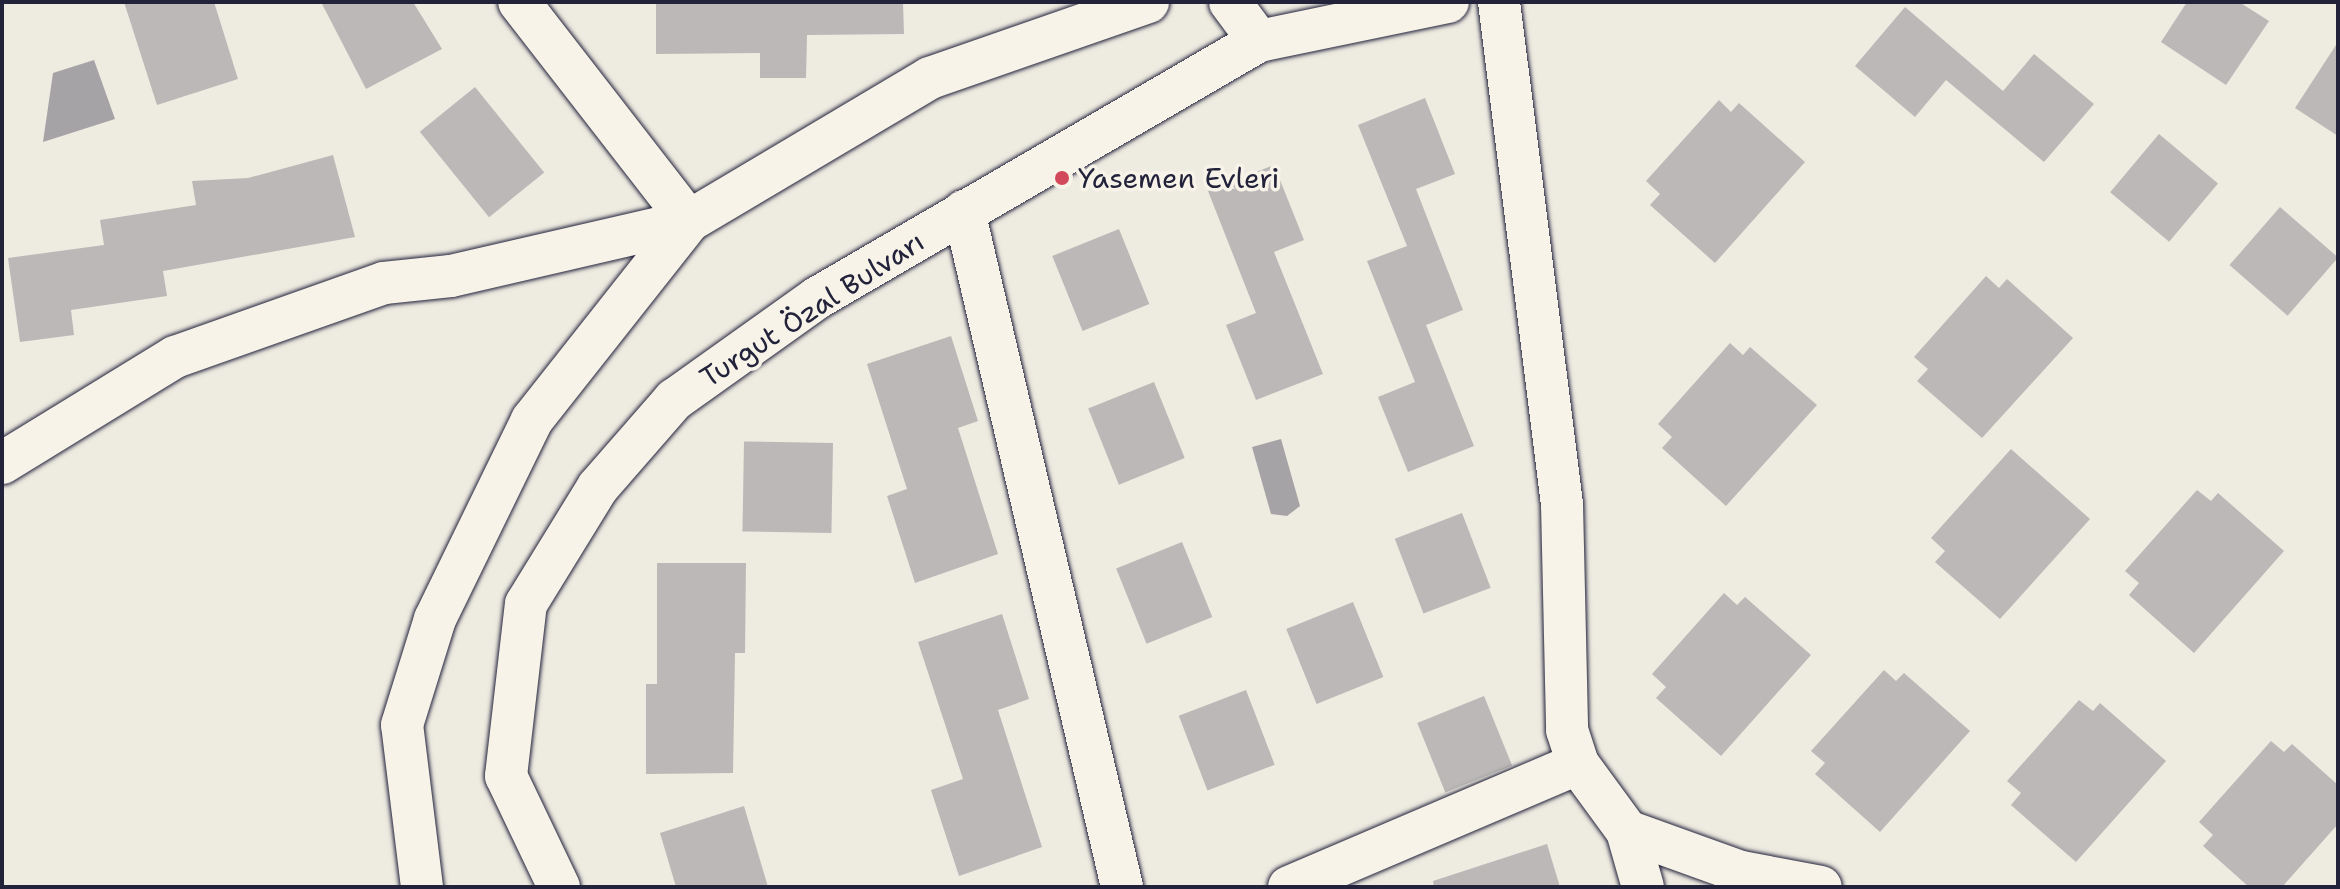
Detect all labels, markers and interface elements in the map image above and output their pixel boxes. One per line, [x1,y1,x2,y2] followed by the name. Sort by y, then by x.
[1078,161,1279,195] place label: Yasemen Evleri
[1053,169,1071,187] marker: Yasemen Evleri
[694,224,930,394] street label: Turgut Özal Bulvarı

